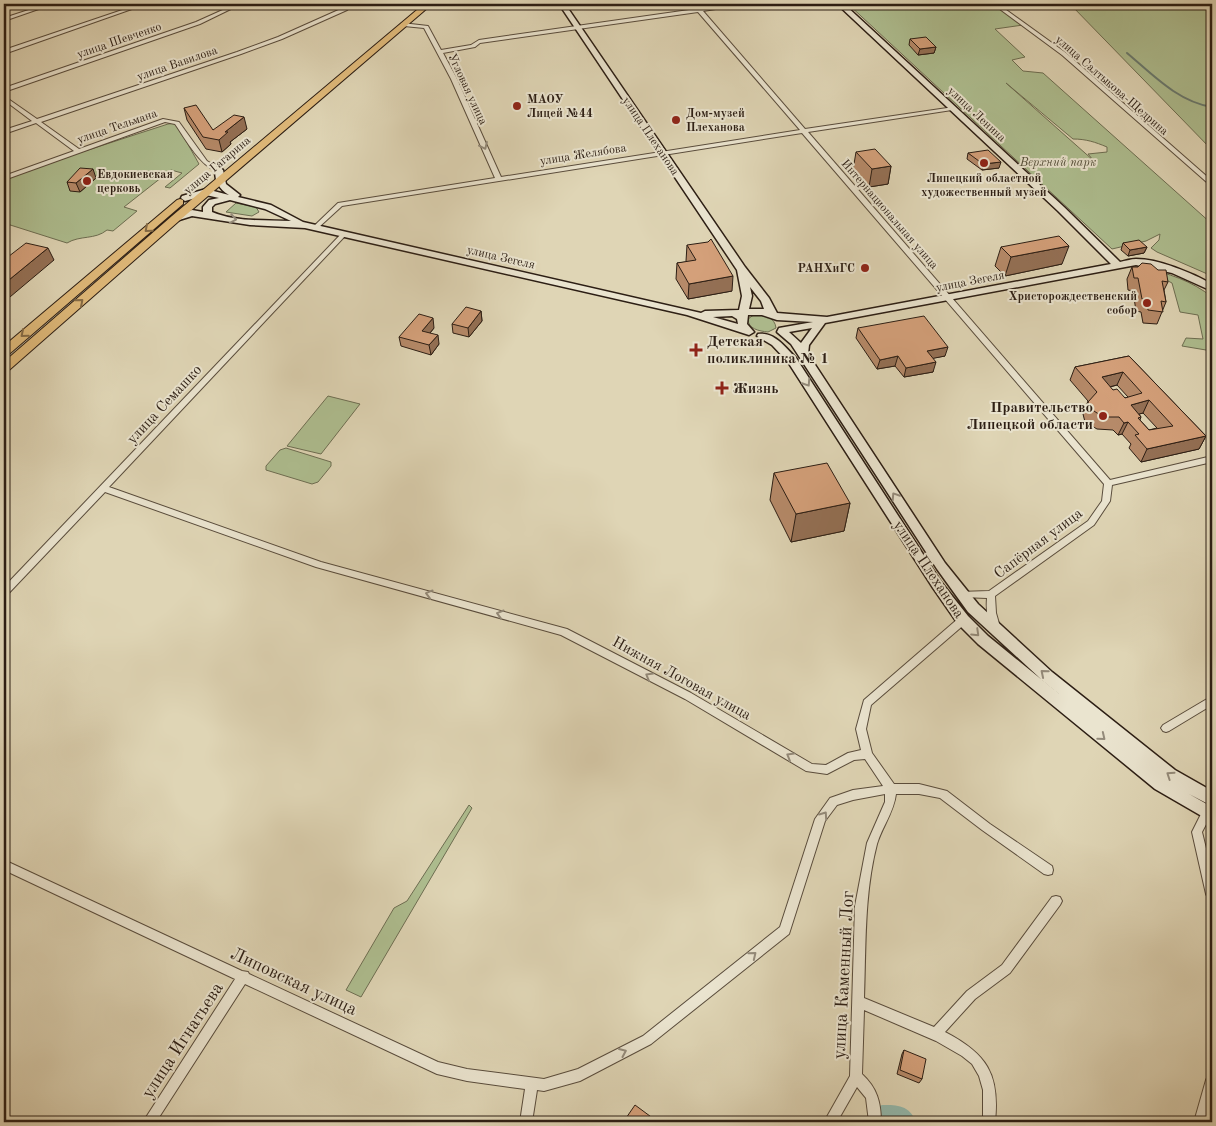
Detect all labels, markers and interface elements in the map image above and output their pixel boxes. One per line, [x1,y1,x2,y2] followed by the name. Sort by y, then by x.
[75,21,163,61] street label: улица Шевченко
[1053,34,1170,138] street label: улица Салтыкова-Щедрина
[136,45,219,83] street label: улица Вавилова
[445,52,489,127] street label: Угловая улица
[945,85,1008,145] street label: улица Ленина
[527,94,593,120] place label: МАОУ Лицей №44
[620,95,681,178] street label: улица Плеханова
[511,100,523,112] marker: МАОУ Лицей №44
[76,108,159,146] street label: улица Тельмана
[686,108,745,134] place label: Дом-музей Плеханова
[670,114,682,126] marker: Дом-музей Плеханова
[182,134,253,197] street label: улица Гагарина
[477,141,488,150] one-way arrow
[539,142,627,168] street label: улица Желябова
[978,157,990,169] marker: Липецкий областной художественный музей
[1019,157,1097,169] park label: Верхний парк
[838,158,940,272] street label: Интернациональная улица
[97,169,173,195] place label: Евдокиевская церковь
[921,173,1047,199] place label: Липецкий областной художественный музей
[81,175,93,187] marker: Евдокиевская церковь
[228,213,237,223] one-way arrow
[144,223,153,232] one-way arrow
[466,244,536,272] street label: улица Зегеля
[859,262,871,274] marker: РАНХиГС
[798,263,855,275] place label: РАНХиГС
[935,269,1005,295] street label: улица Зегеля
[1009,291,1137,317] place label: Христорождественский собор
[1141,297,1153,309] marker: Христорождественский собор
[74,299,83,307] one-way arrow
[21,329,30,337] one-way arrow
[707,335,829,367] place label: Детская поликлиника № 1
[689,343,703,357] marker: Детская поликлиника № 1
[125,363,205,447] street label: улица Семашко
[801,378,810,387] one-way arrow
[715,381,729,395] marker: Жизнь
[733,382,779,397] place label: Жизнь
[967,401,1093,433] place label: Правительство Липецкой области
[1097,410,1109,422] marker: Правительство Липецкой области
[892,492,901,502] one-way arrow
[992,506,1086,582] street label: Сапёрная улица
[890,518,966,622] street label: улица Плеханова
[425,590,433,600] one-way arrow
[496,609,504,619] one-way arrow
[971,627,980,636] one-way arrow
[609,635,754,724] street label: Нижняя Логовая улица
[1040,669,1049,678] one-way arrow
[645,673,654,683] one-way arrow
[1096,731,1105,739] one-way arrow
[787,753,796,763] one-way arrow
[1166,771,1175,781] one-way arrow
[818,811,827,821] one-way arrow
[831,890,857,1060] street label: улица Каменный Лог
[228,945,360,1019] street label: Липовская улица
[747,953,756,961] one-way arrow
[139,979,227,1102] street label: улица Игнатьева
[618,1048,627,1059] one-way arrow

